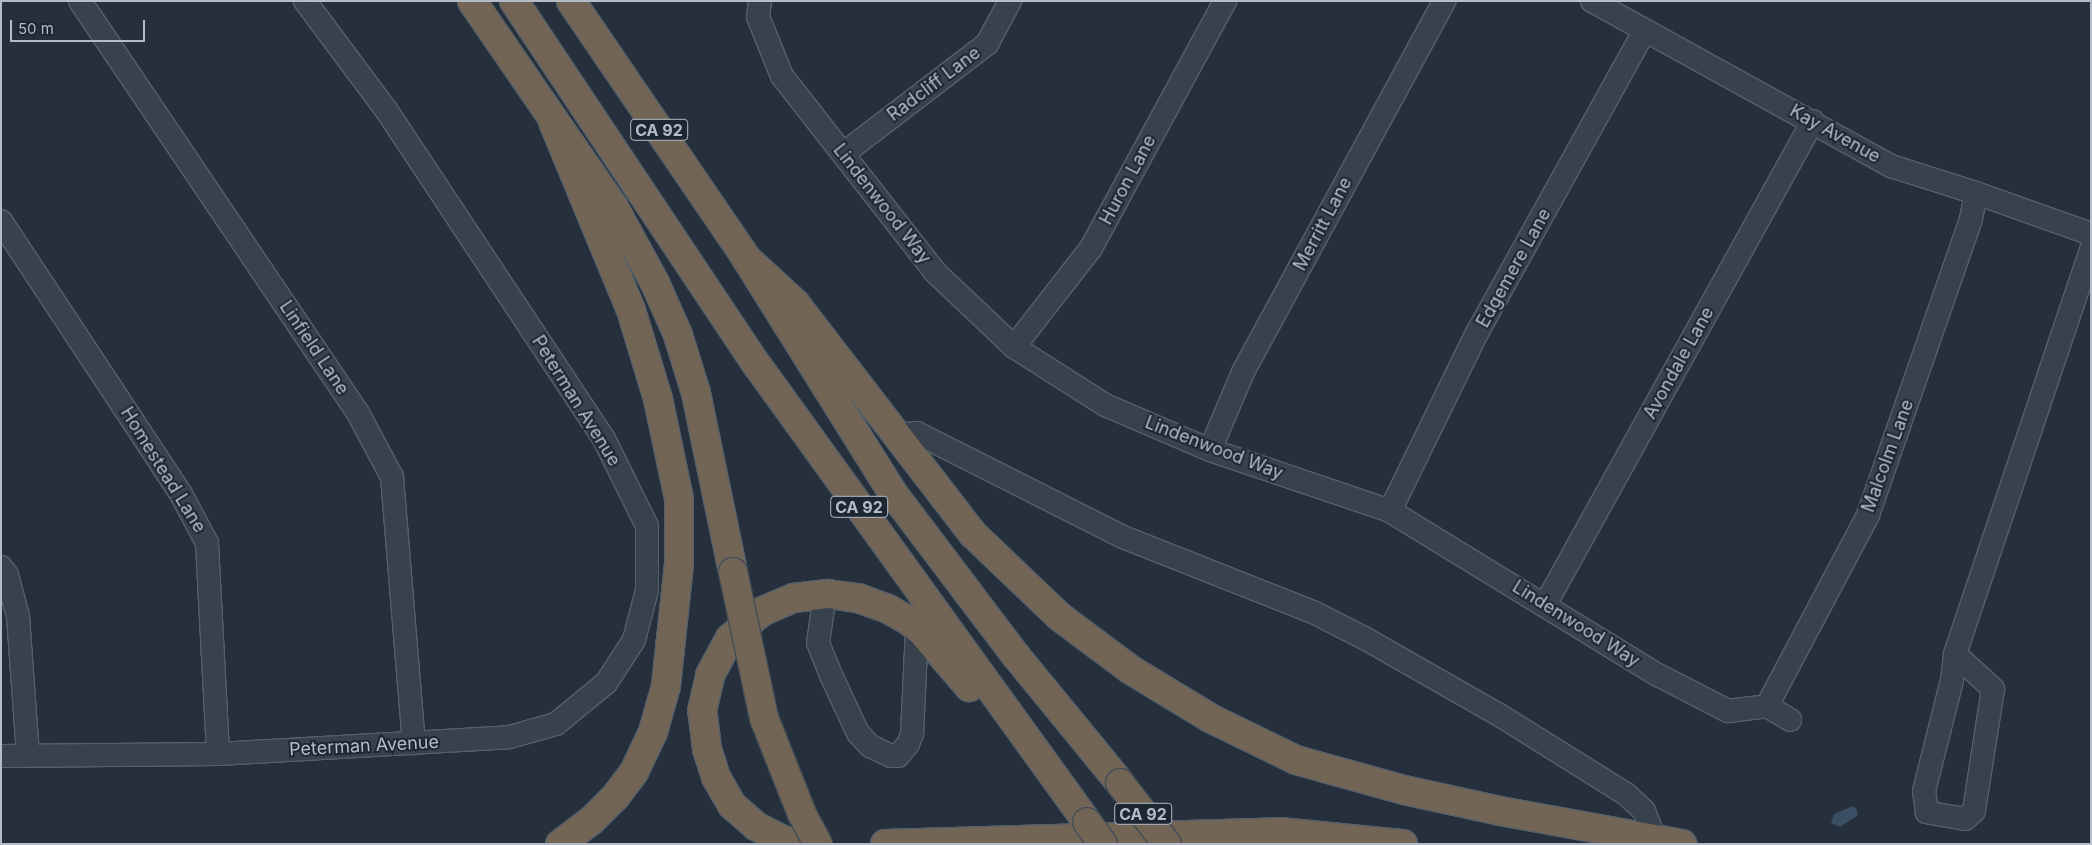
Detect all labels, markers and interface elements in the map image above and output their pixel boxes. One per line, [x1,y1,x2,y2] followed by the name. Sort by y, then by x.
[12,10,148,42] scale bar
[18,19,54,38] text: 50 m
[883,42,985,126] street label: Radcliff Lane
[1786,100,1884,168] street label: Kay Avenue
[629,116,689,144] road number: CA 92
[1095,131,1161,229] street label: Huron Lane
[828,140,936,268] street label: Lindenwood Way
[1289,173,1357,275] street label: Merritt Lane
[1472,205,1556,331] street label: Edgemere Lane
[275,297,353,399] street label: Linfield Lane
[1639,303,1719,423] street label: Avondale Lane
[527,332,625,470] street label: Peterman Avenue
[1858,397,1918,515] street label: Malcolm Lane
[116,403,210,537] street label: Homestead Lane
[1142,412,1286,484] street label: Lindenwood Way
[829,494,889,520] road number: CA 92
[1508,576,1644,672] street label: Lindenwood Way
[289,731,439,761] street label: Peterman Avenue
[1113,801,1173,828] road number: CA 92

